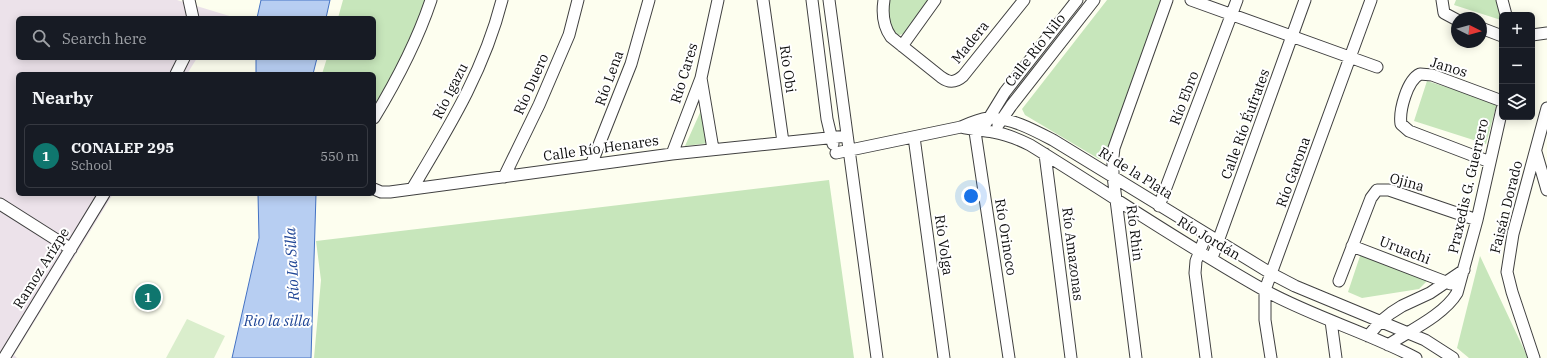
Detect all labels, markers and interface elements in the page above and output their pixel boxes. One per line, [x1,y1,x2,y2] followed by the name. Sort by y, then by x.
[1001,10,1069,90] street label: Calle Río Nilo
[1451,12,1487,48] north arrow
[1499,12,1535,120] map controls
[1499,12,1535,48] button: +
[16,16,376,60] search box
[947,17,993,67] street label: Madera
[30,27,52,49] icon: search
[62,29,147,48] text: Search here
[666,41,702,105] street label: Río Cares
[776,44,800,94] street label: Río Obi
[591,48,627,108] street label: Río Lena
[1499,48,1535,84] button: −
[510,51,553,117] street label: Río Duero
[1428,53,1470,81] street label: Janos
[428,60,472,122] street label: Río Igazu
[1216,66,1273,182] street label: Calle Río Éufrates
[1165,68,1203,128] street label: Río Ebro
[1499,84,1535,120] button: layers
[32,87,93,109] text: Nearby
[1444,117,1492,255] street label: Praxedis G. Guerrero
[542,131,660,165] street label: Calle Río Henares
[1272,134,1314,210] street label: Río Garona
[71,138,174,157] text: CONALEP 295
[1095,143,1177,203] street label: Ri de la Plata
[42,148,50,165] text: 1
[320,148,359,165] text: 550 m
[71,157,112,174] text: School
[1486,159,1526,255] street label: Faisán Dorado
[1388,169,1427,195] street label: Ojina
[961,186,981,206] your location
[991,197,1021,277] street label: Río Orinoco
[1123,204,1147,262] street label: Río Rhin
[1058,206,1088,302] street label: Río Amazonas
[1174,212,1244,264] street label: Río Jordán
[931,214,957,277] street label: Río Volga
[9,224,73,312] street label: Ramoz Arízpe
[280,226,303,302] water label: Río La Silla
[1377,232,1433,268] street label: Uruachi
[135,282,161,312] pin: 1
[243,311,311,330] water label: Rio la silla

